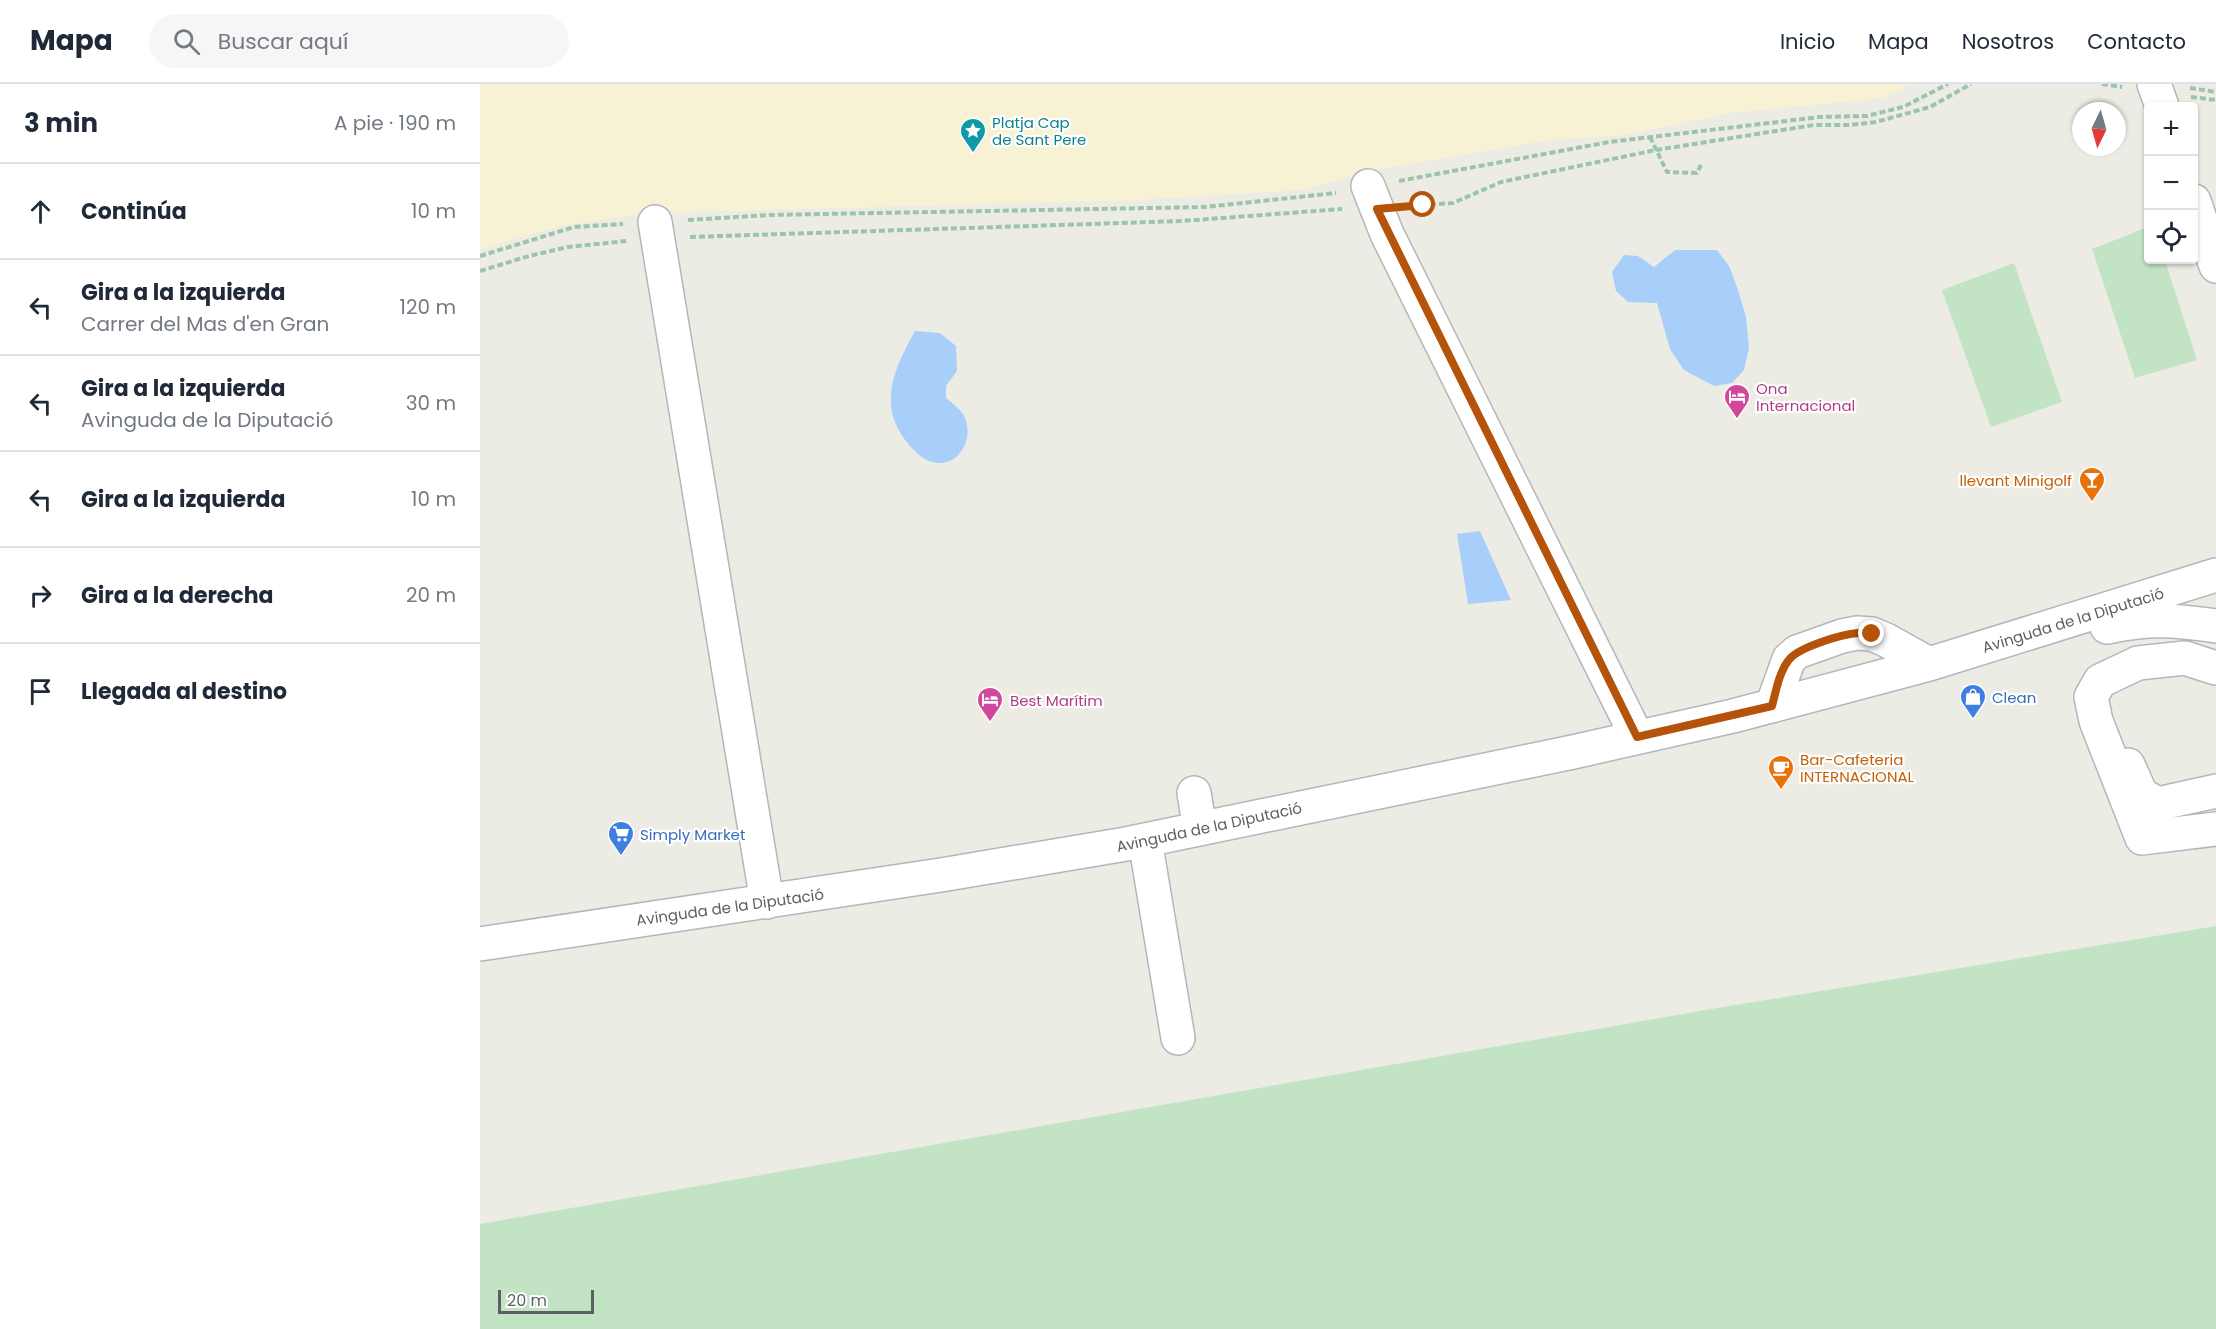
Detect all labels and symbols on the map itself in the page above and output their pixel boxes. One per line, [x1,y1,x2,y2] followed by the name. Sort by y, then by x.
[2072,102,2126,156] north arrow
[992,112,1086,150] place label: Platja Cap de Sant Pere
[958,116,988,154] place icon: Platja Cap de Sant Pere
[1409,191,1435,217] route start
[1756,378,1855,416] place label: Ona Internacional
[1722,382,1752,420] hotel icon: Ona Internacional
[2077,465,2107,503] bar icon: llevant Minigolf
[1959,470,2072,491] place label: llevant Minigolf
[1979,582,2167,658] street label: Avinguda de la Diputació
[1858,620,1884,646] route end
[1958,682,1988,720] shop icon: Clean
[975,685,1005,723] hotel icon: Best Marítim
[1992,687,2036,708] place label: Clean
[1010,690,1103,711] place label: Best Marítim
[1800,749,1915,787] place label: Bar-Cafeteria INTERNACIONAL
[1766,753,1796,791] cafe icon: Bar-Cafeteria INTERNACIONAL
[1114,797,1304,857] street label: Avinguda de la Diputació
[606,819,636,857] supermarket icon: Simply Market
[640,824,745,845] place label: Simply Market
[635,883,825,931] street label: Avinguda de la Diputació
[498,1287,594,1314] scale bar

